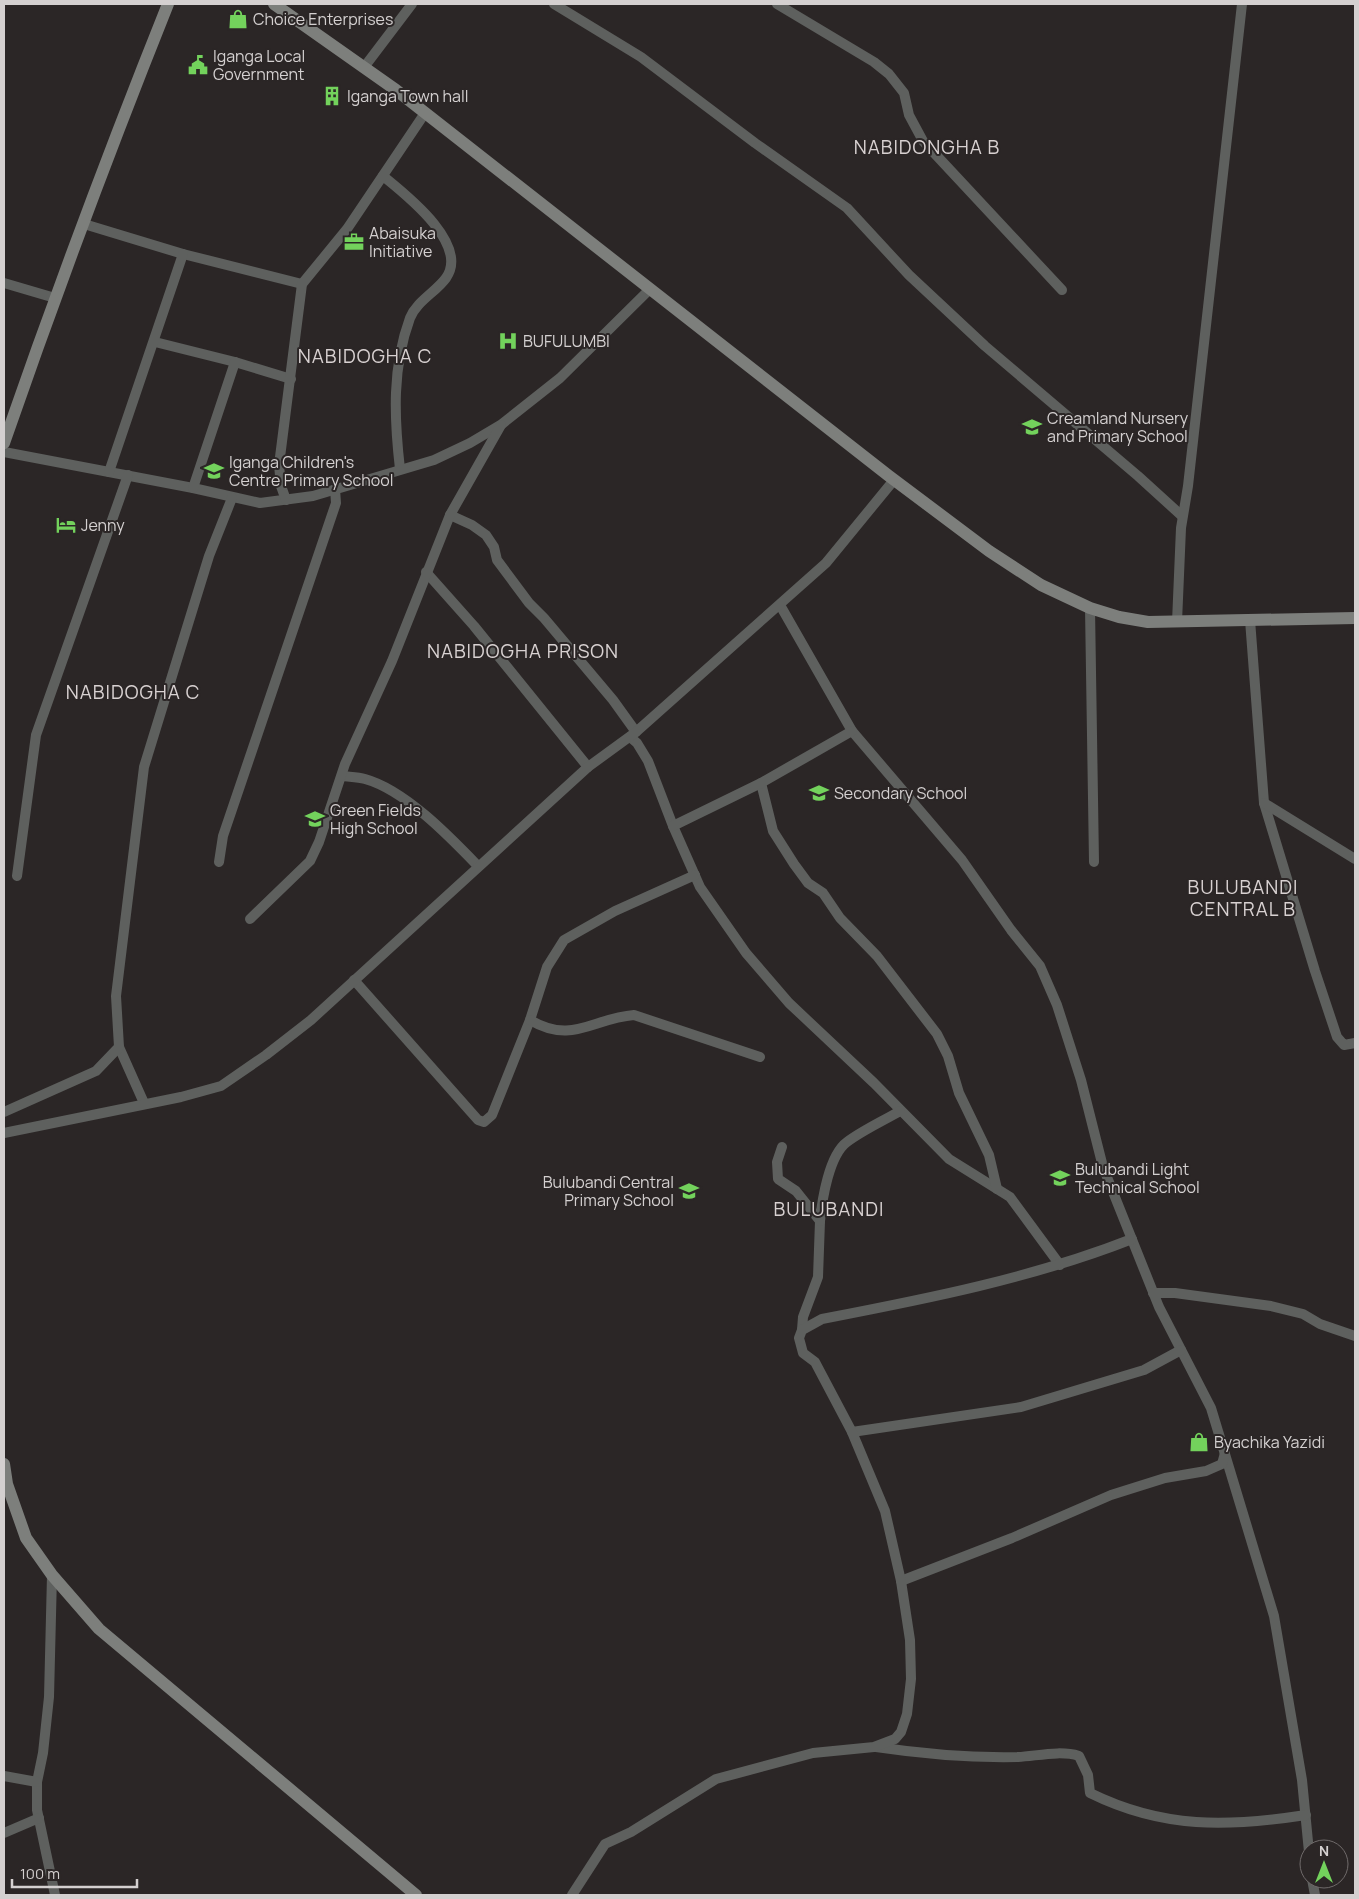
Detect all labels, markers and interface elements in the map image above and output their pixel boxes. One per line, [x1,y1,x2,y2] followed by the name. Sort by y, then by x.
[227,8,249,30] shop icon: Choice Enterprises
[253,8,393,30] place label: Choice Enterprises
[213,45,305,85] place label: Iganga Local Government
[187,54,209,76] public building icon: Iganga Local Government
[321,85,343,107] building icon: Iganga Town hall
[347,85,468,107] place label: Iganga Town hall
[854,134,1000,160] district label: NABIDONGHA B
[369,222,436,262] place label: Abaisuka Initiative
[343,231,365,253] office icon: Abaisuka Initiative
[497,330,519,352] hospital icon: BUFULUMBI
[523,330,610,352] place label: BUFULUMBI
[298,343,432,369] district label: NABIDOGHA C
[1047,407,1189,447] place label: Creamland Nursery and Primary School
[1021,416,1043,438] school or university icon: Creamland Nursery and Primary School
[229,451,393,491] place label: Iganga Children's Centre Primary School
[203,460,225,482] school or university icon: Iganga Children's Centre Primary School
[55,514,77,536] hotel icon: Jenny
[81,514,125,536] place label: Jenny
[427,638,619,664] district label: NABIDOGHA PRISON
[66,679,200,705] district label: NABIDOGHA C
[808,782,830,804] school or university icon: Secondary School
[834,782,967,804] place label: Secondary School
[330,799,421,839] place label: Green Fields High School
[304,808,326,830] school or university icon: Green Fields High School
[1188,874,1298,922] district label: BULUBANDI CENTRAL B
[1075,1158,1200,1198] place label: Bulubandi Light Technical School
[1049,1167,1071,1189] school or university icon: Bulubandi Light Technical School
[543,1171,674,1211] place label: Bulubandi Central Primary School
[678,1180,700,1202] school or university icon: Bulubandi Central Primary School
[774,1196,884,1222] district label: BULUBANDI
[1188,1431,1210,1453] shop icon: Byachika Yazidi
[1214,1431,1325,1453] place label: Byachika Yazidi
[1299,1839,1349,1889] north arrow
[1319,1841,1329,1860] text: N
[12,1856,138,1888] scale bar
[20,1863,60,1884] text: 100 m

